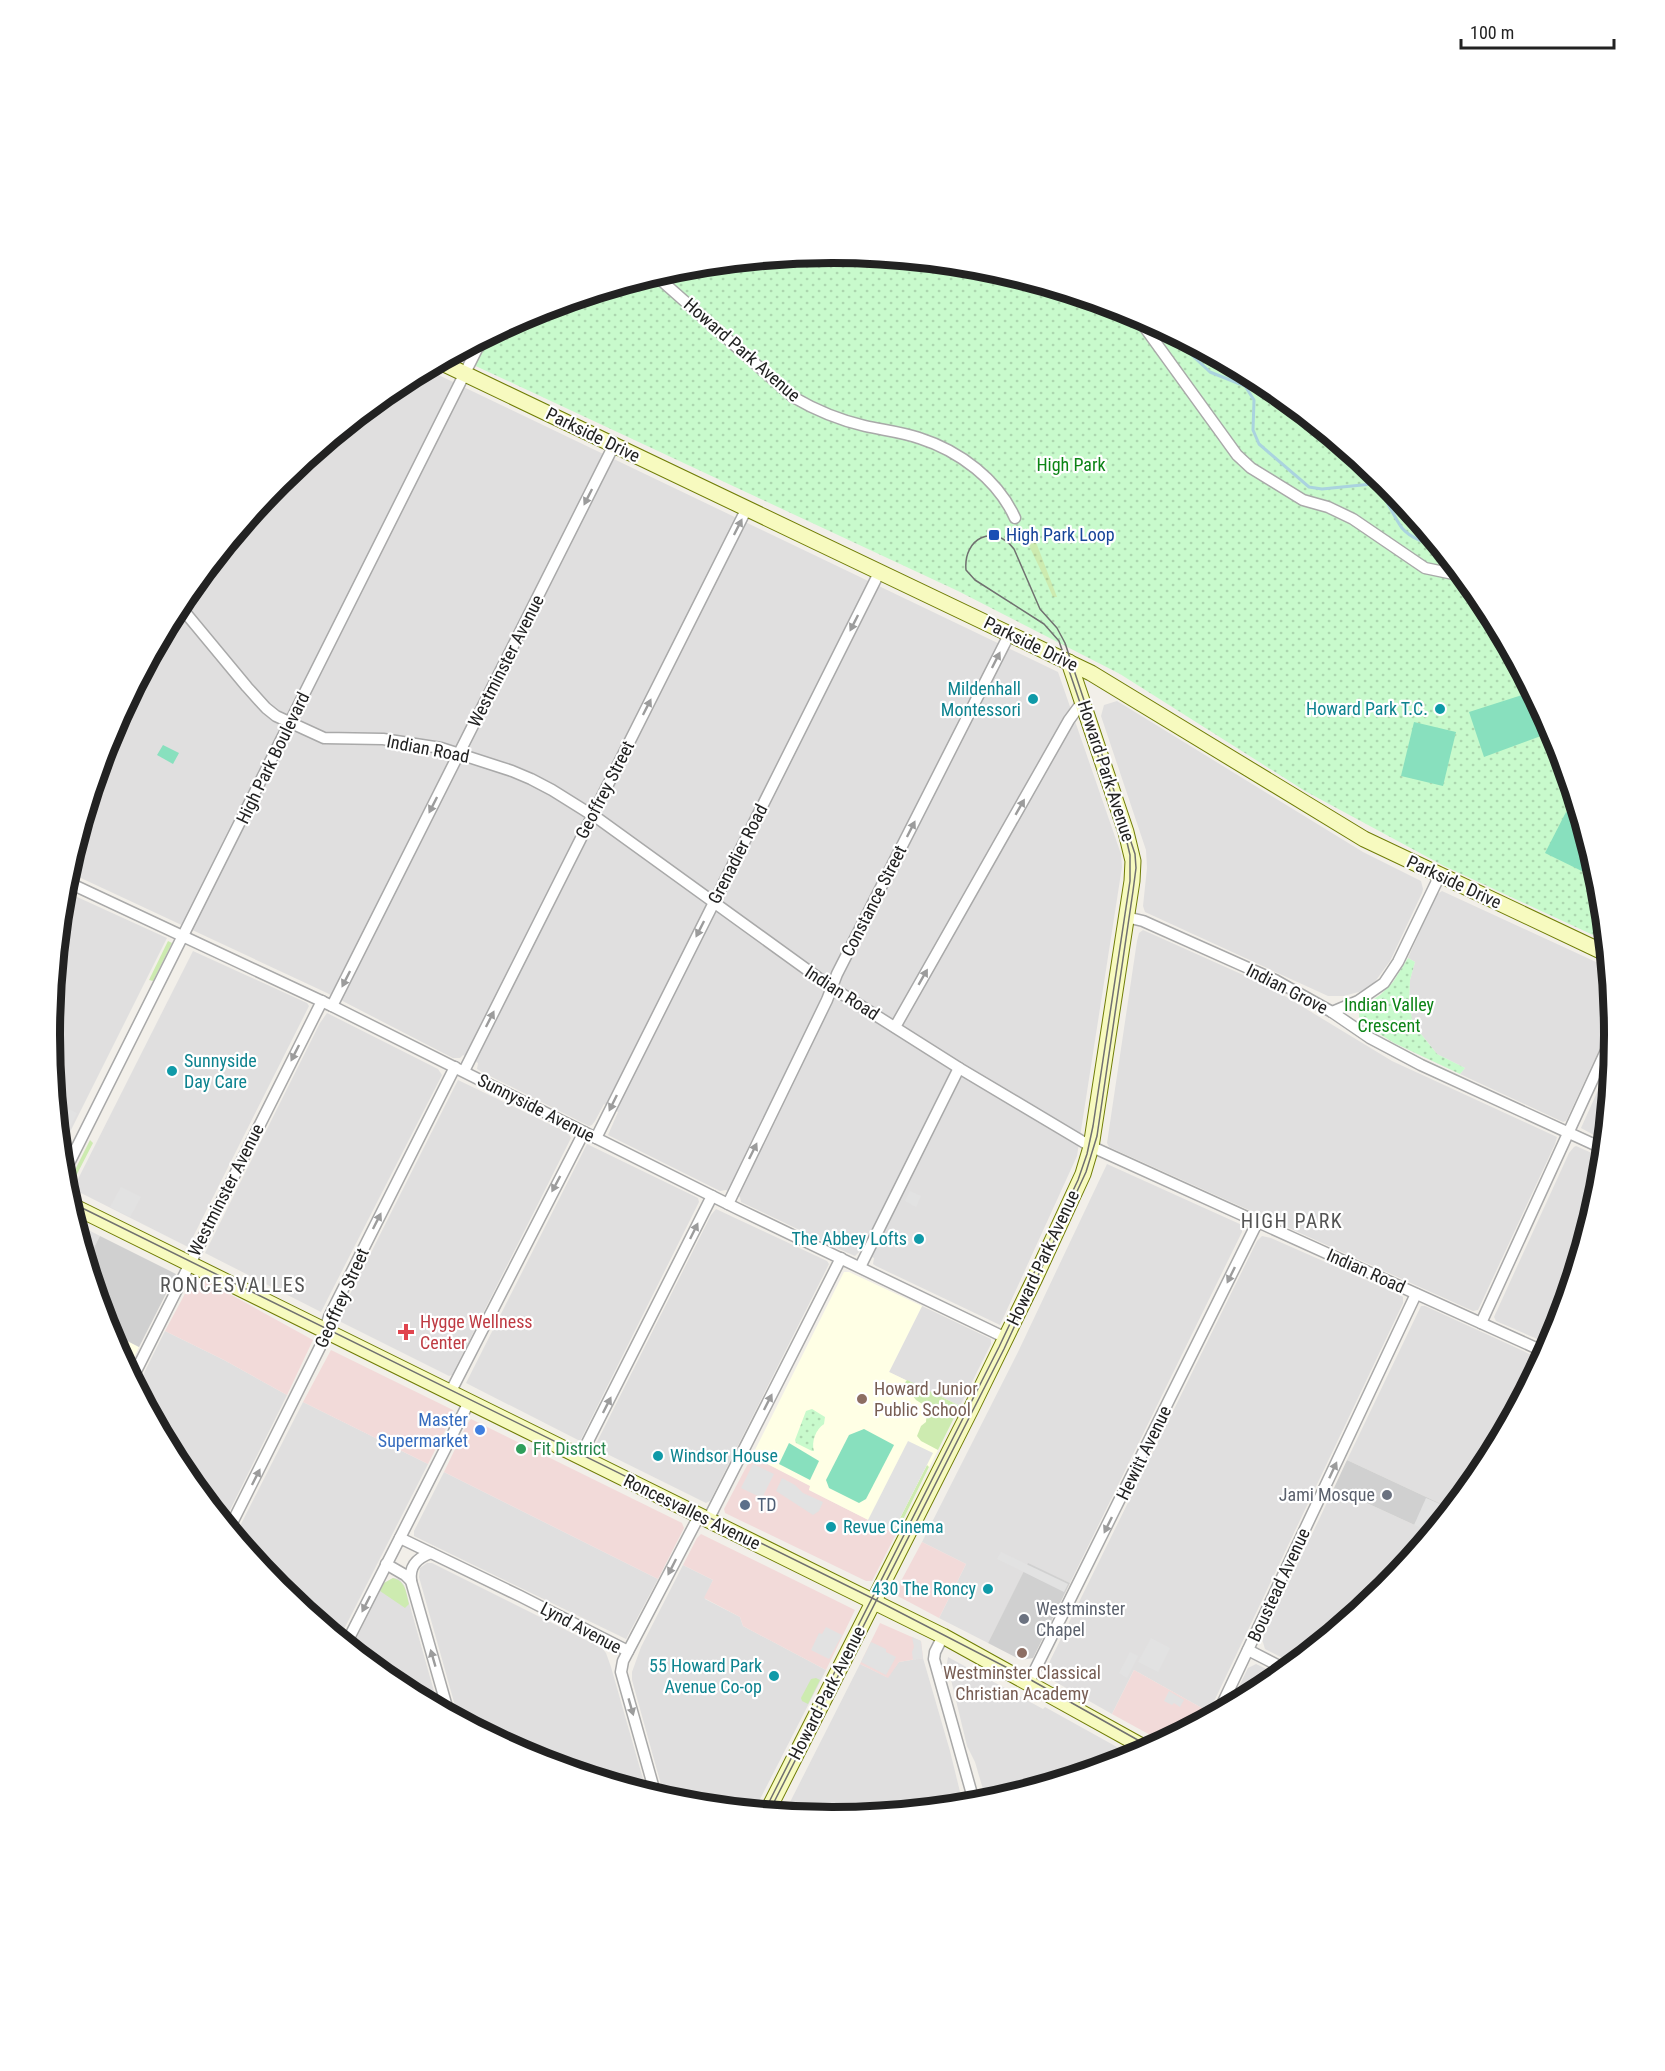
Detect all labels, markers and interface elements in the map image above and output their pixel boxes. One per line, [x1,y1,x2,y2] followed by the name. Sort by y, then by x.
[1461,12,1614,50] scale bar
[1470,22,1514,43] text: 100 m
[680,293,805,406] street label: Howard Park Avenue
[543,403,644,466] street label: Parkside Drive
[1036,454,1106,475] park label: High Park
[583,489,592,506] one-way arrow
[733,519,742,536] one-way arrow
[1006,524,1115,545] place label: High Park Loop
[987,528,1001,542] marker: High Park Loop
[463,591,548,730] street label: Westminster Avenue
[981,612,1082,675] street label: Parkside Drive
[849,615,858,632] one-way arrow
[991,651,1001,668] one-way arrow
[941,678,1021,720] place label: Mildenhall Montessori
[232,689,313,827] street label: High Park Boulevard
[1026,692,1040,706] marker: Mildenhall Montessori
[642,698,652,715] one-way arrow
[1074,698,1139,844] street label: Howard Park Avenue
[1306,698,1428,719] place label: Howard Park T.C.
[1433,702,1447,716] marker: Howard Park T.C.
[385,730,471,767] street label: Indian Road
[571,737,638,842] street label: Geoffrey Street
[429,796,439,814] one-way arrow
[1015,798,1025,815] one-way arrow
[703,800,772,907] street label: Grenadier Road
[906,820,916,837] one-way arrow
[837,842,911,960] street label: Constance Street
[1404,851,1505,913] street label: Parkside Drive
[695,921,705,938] one-way arrow
[1243,959,1331,1018] street label: Indian Grove
[801,961,883,1024] street label: Indian Road
[918,968,928,985] one-way arrow
[341,971,350,988] one-way arrow
[1344,994,1435,1036] park label: Indian Valley Crescent
[485,1011,495,1028] one-way arrow
[290,1045,300,1062] one-way arrow
[184,1050,257,1092] place label: Sunnyside Day Care
[165,1064,179,1078] marker: Sunnyside Day Care
[474,1069,598,1146] street label: Sunnyside Avenue
[608,1095,617,1112] one-way arrow
[183,1120,268,1259] street label: Westminster Avenue
[749,1143,758,1160] one-way arrow
[552,1175,562,1193] one-way arrow
[1002,1187,1083,1329] street label: Howard Park Avenue
[1241,1209,1343,1233] district label: HIGH PARK
[372,1212,382,1229] one-way arrow
[690,1222,699,1239] one-way arrow
[791,1228,907,1249] place label: The Abbey Lofts
[912,1232,926,1246] marker: The Abbey Lofts
[1324,1244,1409,1297] street label: Indian Road
[310,1245,373,1351] street label: Geoffrey Street
[1227,1267,1236,1284] one-way arrow
[160,1273,306,1297] district label: RONCESVALLES
[420,1311,533,1353] place label: Hygge Wellness Center
[397,1323,415,1341] marker: Hygge Wellness Center
[874,1378,978,1420] place label: Howard Junior Public School
[855,1392,869,1406] marker: Howard Junior Public School
[762,1393,772,1411] one-way arrow
[602,1396,612,1413] one-way arrow
[1112,1402,1175,1503] street label: Hewitt Avenue
[378,1409,469,1451] place label: Master Supermarket
[473,1423,487,1437] marker: Master Supermarket
[533,1438,606,1459] place label: Fit District
[514,1442,528,1456] marker: Fit District
[670,1445,778,1466] place label: Windsor House
[651,1449,665,1463] marker: Windsor House
[1328,1462,1337,1479] one-way arrow
[251,1468,260,1485] one-way arrow
[621,1469,764,1554] street label: Roncesvalles Avenue
[1279,1484,1375,1505] place label: Jami Mosque
[1380,1488,1394,1502] marker: Jami Mosque
[757,1494,777,1515] place label: TD
[738,1498,752,1512] marker: TD
[843,1516,944,1537] place label: Revue Cinema
[1103,1517,1113,1534] one-way arrow
[824,1520,838,1534] marker: Revue Cinema
[1243,1525,1314,1645] street label: Boustead Avenue
[668,1559,677,1576] one-way arrow
[872,1578,977,1599] place label: 430 The Roncy
[981,1582,995,1596] marker: 430 The Roncy
[361,1595,371,1613] one-way arrow
[537,1598,625,1658] street label: Lynd Avenue
[1036,1598,1126,1640] place label: Westminster Chapel
[1017,1612,1031,1626] marker: Westminster Chapel
[784,1623,869,1763] street label: Howard Park Avenue
[1015,1646,1029,1660] marker: Westminster Classical Christian Academy
[428,1649,437,1667] one-way arrow
[649,1655,762,1697] place label: 55 Howard Park Avenue Co-op
[943,1662,1101,1704] place label: Westminster Classical Christian Academy
[767,1669,781,1683] marker: 55 Howard Park Avenue Co-op
[627,1698,636,1716] one-way arrow

